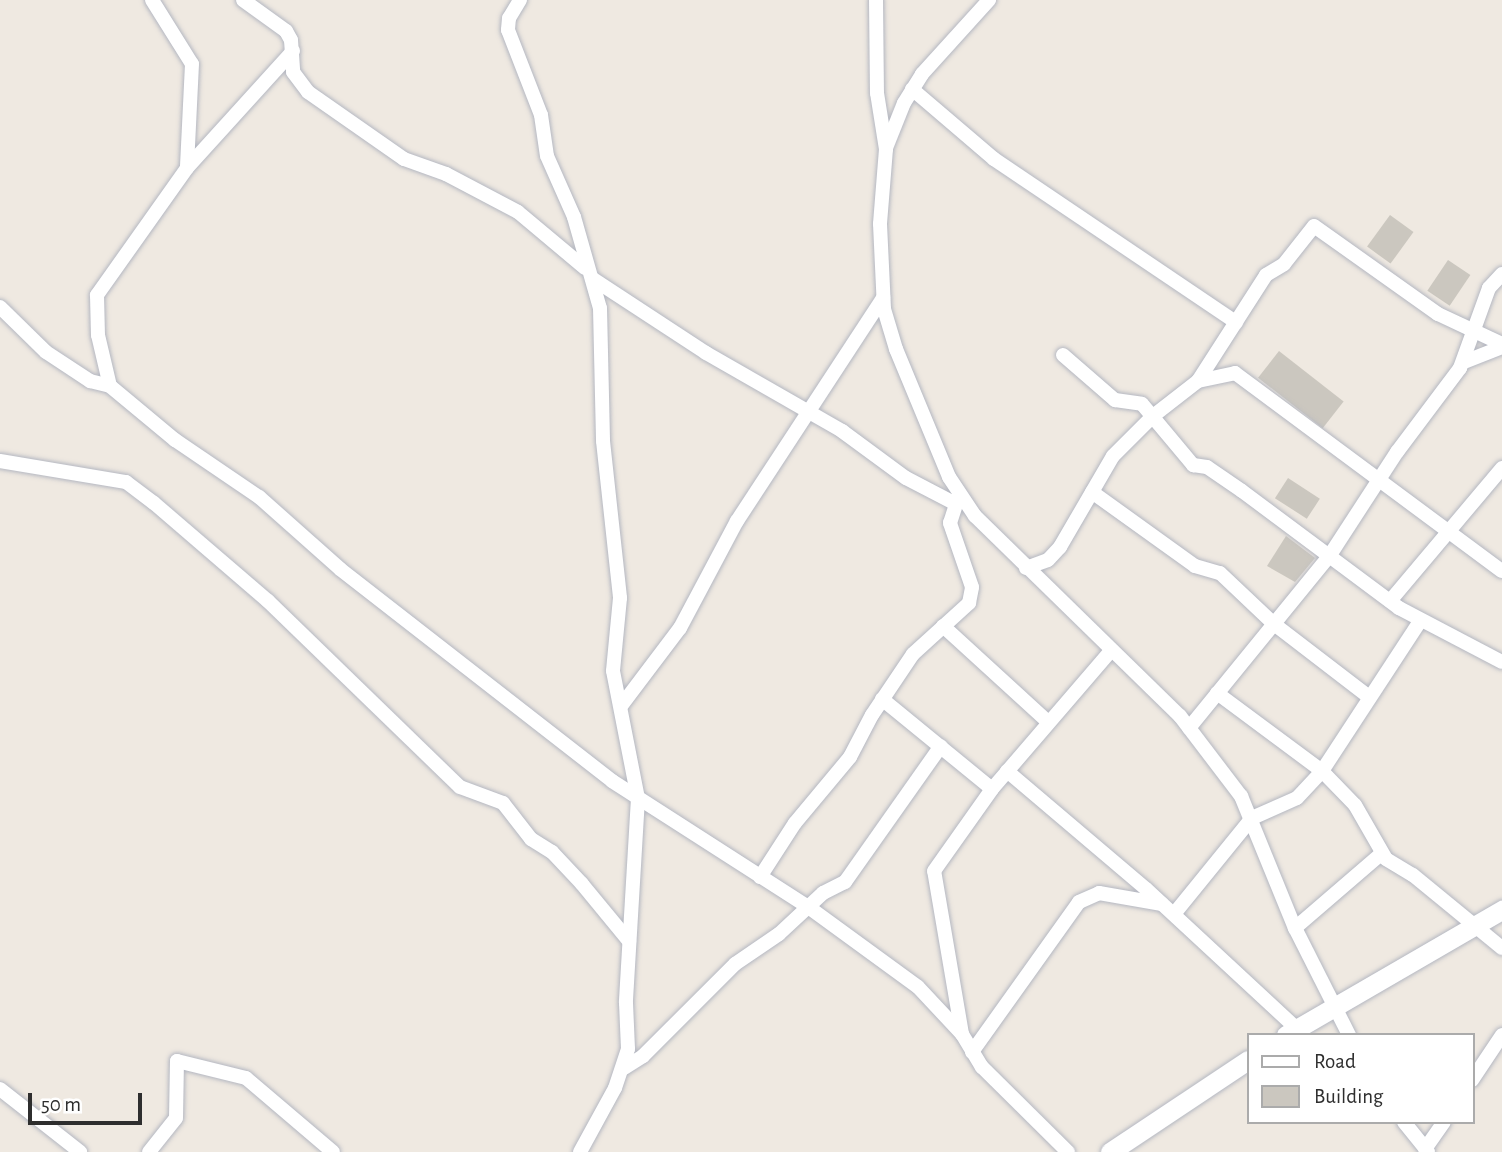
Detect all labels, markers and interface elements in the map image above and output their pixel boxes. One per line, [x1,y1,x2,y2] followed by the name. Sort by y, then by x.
[1246,1033,1474,1124] legend
[1314,1051,1356,1072] text: Road
[32,1078,145,1122] scale bar
[1314,1086,1383,1107] text: Building
[41,1094,81,1115] text: 50 m

